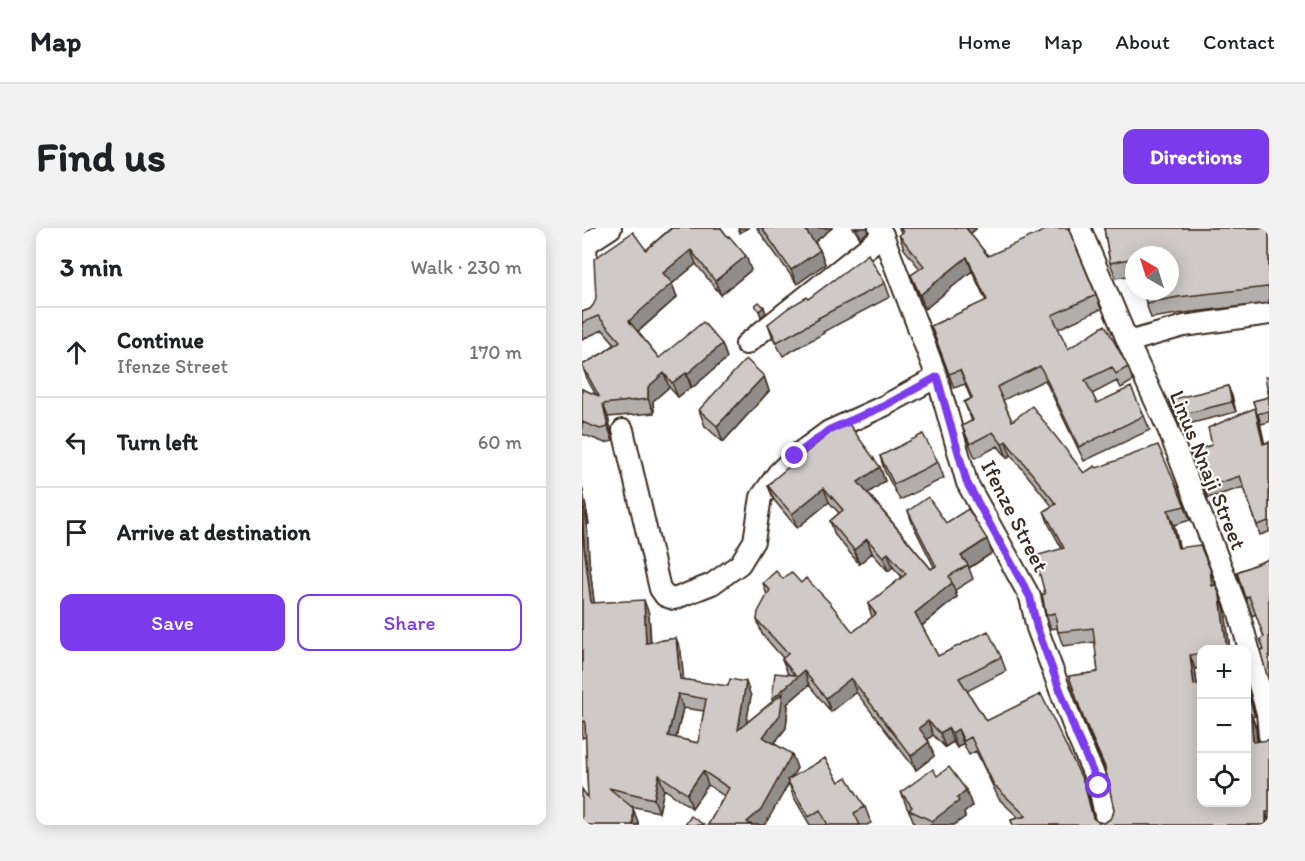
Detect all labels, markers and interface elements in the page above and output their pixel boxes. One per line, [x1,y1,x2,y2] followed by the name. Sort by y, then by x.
[30,24,81,58] text: Map
[958,29,1011,54] text: Home
[1044,29,1083,54] text: Map
[1116,29,1170,54] text: About
[1203,29,1275,54] text: Contact
[1123,129,1269,184] button: Directions
[36,131,166,182] text: Find us
[1125,246,1179,300] north arrow
[60,251,122,283] text: 3 min
[410,255,522,279] text: Walk · 230 m
[117,327,204,354] text: Continue
[60,336,93,369] icon: ahead
[469,340,522,364] text: 170 m
[117,354,228,378] text: Ifenze Street
[1164,386,1252,554] street label: Linus Nnaji Street
[60,426,93,459] icon: left
[117,429,198,456] text: Turn left
[478,430,522,454] text: 60 m
[781,442,807,468] route end
[975,455,1055,577] street label: Ifenze Street
[60,516,93,549] icon: arrive
[117,519,311,546] text: Arrive at destination
[60,594,285,651] button: Save
[297,594,522,651] button: Share
[1197,645,1251,807] map controls
[1197,645,1251,699] button: +
[1197,699,1251,753] button: −
[1197,753,1251,807] button: locate
[1085,772,1111,798] route start

